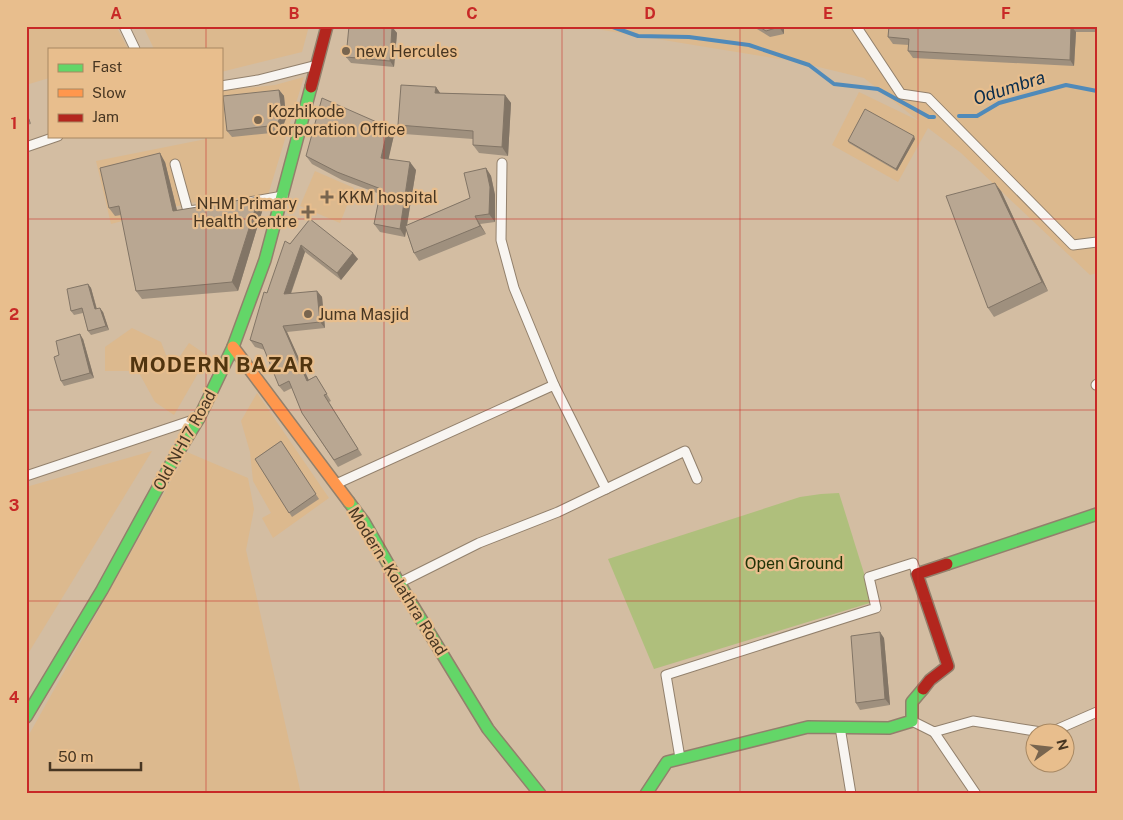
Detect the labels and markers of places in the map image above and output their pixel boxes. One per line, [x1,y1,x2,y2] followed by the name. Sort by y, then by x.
[356,42,457,61] place label: new Hercules
[340,45,352,57] marker: new Hercules
[268,102,405,139] place label: Kozhikode Corporation Office
[252,114,264,126] marker: Kozhikode Corporation Office
[338,188,438,207] place label: KKM hospital
[320,190,334,204] marker: KKM hospital
[193,194,297,231] place label: NHM Primary Health Centre
[301,205,315,219] marker: NHM Primary Health Centre
[318,305,409,324] place label: Juma Masjid
[302,308,314,320] marker: Juma Masjid

